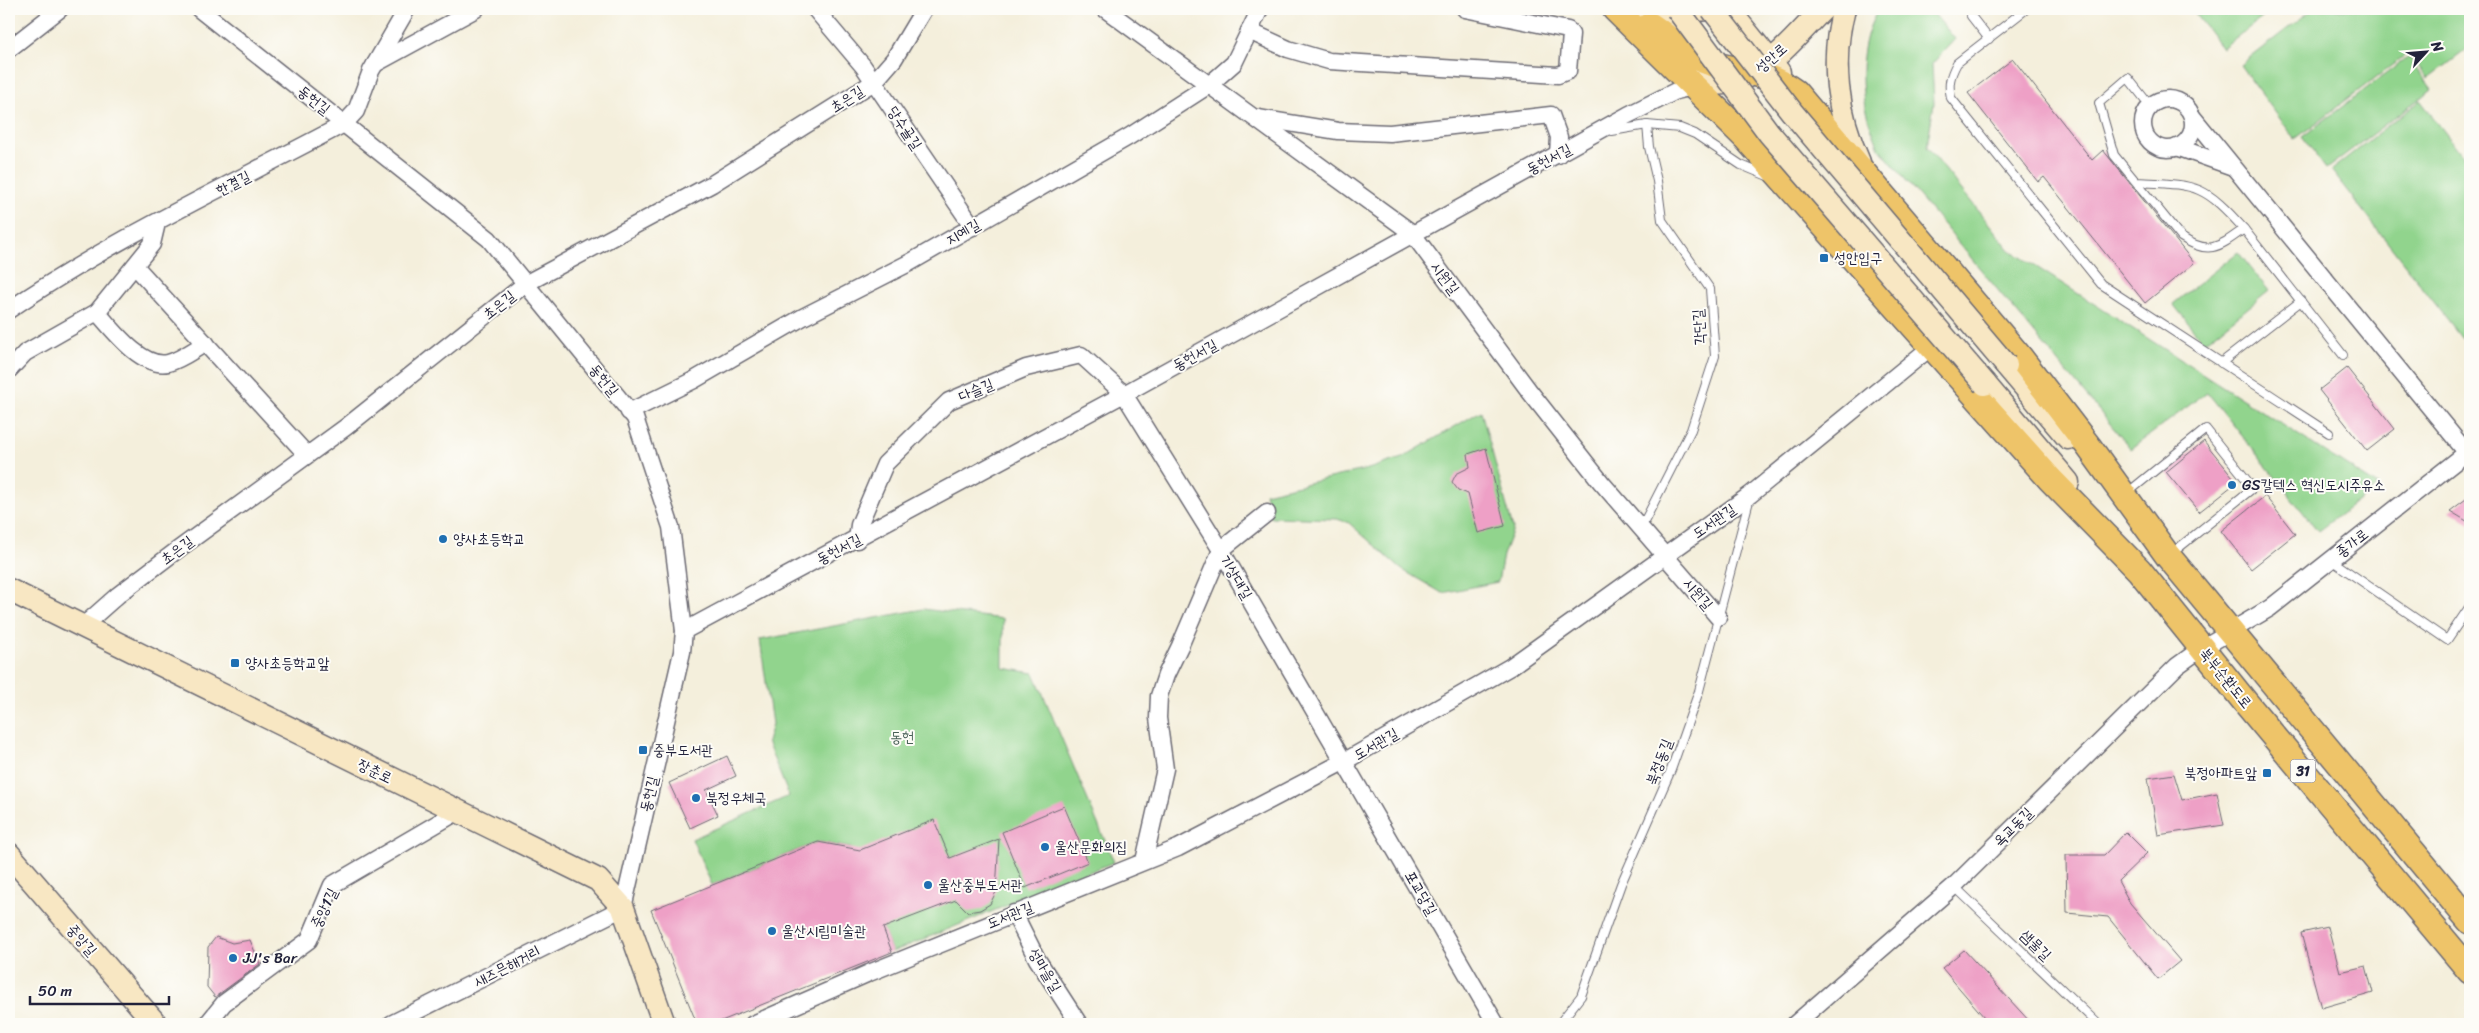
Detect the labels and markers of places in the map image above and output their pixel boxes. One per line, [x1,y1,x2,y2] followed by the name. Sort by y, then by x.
[1834,245,1882,271] place label: 성안입구
[1818,252,1830,264] marker: 성안입구
[2242,472,2385,498] place label: GS칼텍스 혁신도시주유소
[2226,479,2238,491] marker: GS칼텍스 혁신도시주유소
[453,526,525,552] place label: 양사초등학교
[437,533,449,545] marker: 양사초등학교
[245,650,330,676] place label: 양사초등학교앞
[229,657,241,669] marker: 양사초등학교앞
[653,737,713,763] place label: 중부도서관
[637,744,649,756] marker: 중부도서관
[2185,760,2257,786] place label: 북정아파트앞
[2261,767,2273,779] marker: 북정아파트앞
[706,785,766,811] place label: 북정우체국
[690,792,702,804] marker: 북정우체국
[1055,834,1127,860] place label: 울산문화의집
[1039,841,1051,853] marker: 울산문화의집
[938,872,1023,898] place label: 울산중부도서관
[922,879,934,891] marker: 울산중부도서관
[782,918,867,944] place label: 울산시립미술관
[766,925,778,937] marker: 울산시립미술관
[242,945,298,971] place label: JJ's Bar
[227,952,239,964] marker: JJ's Bar

